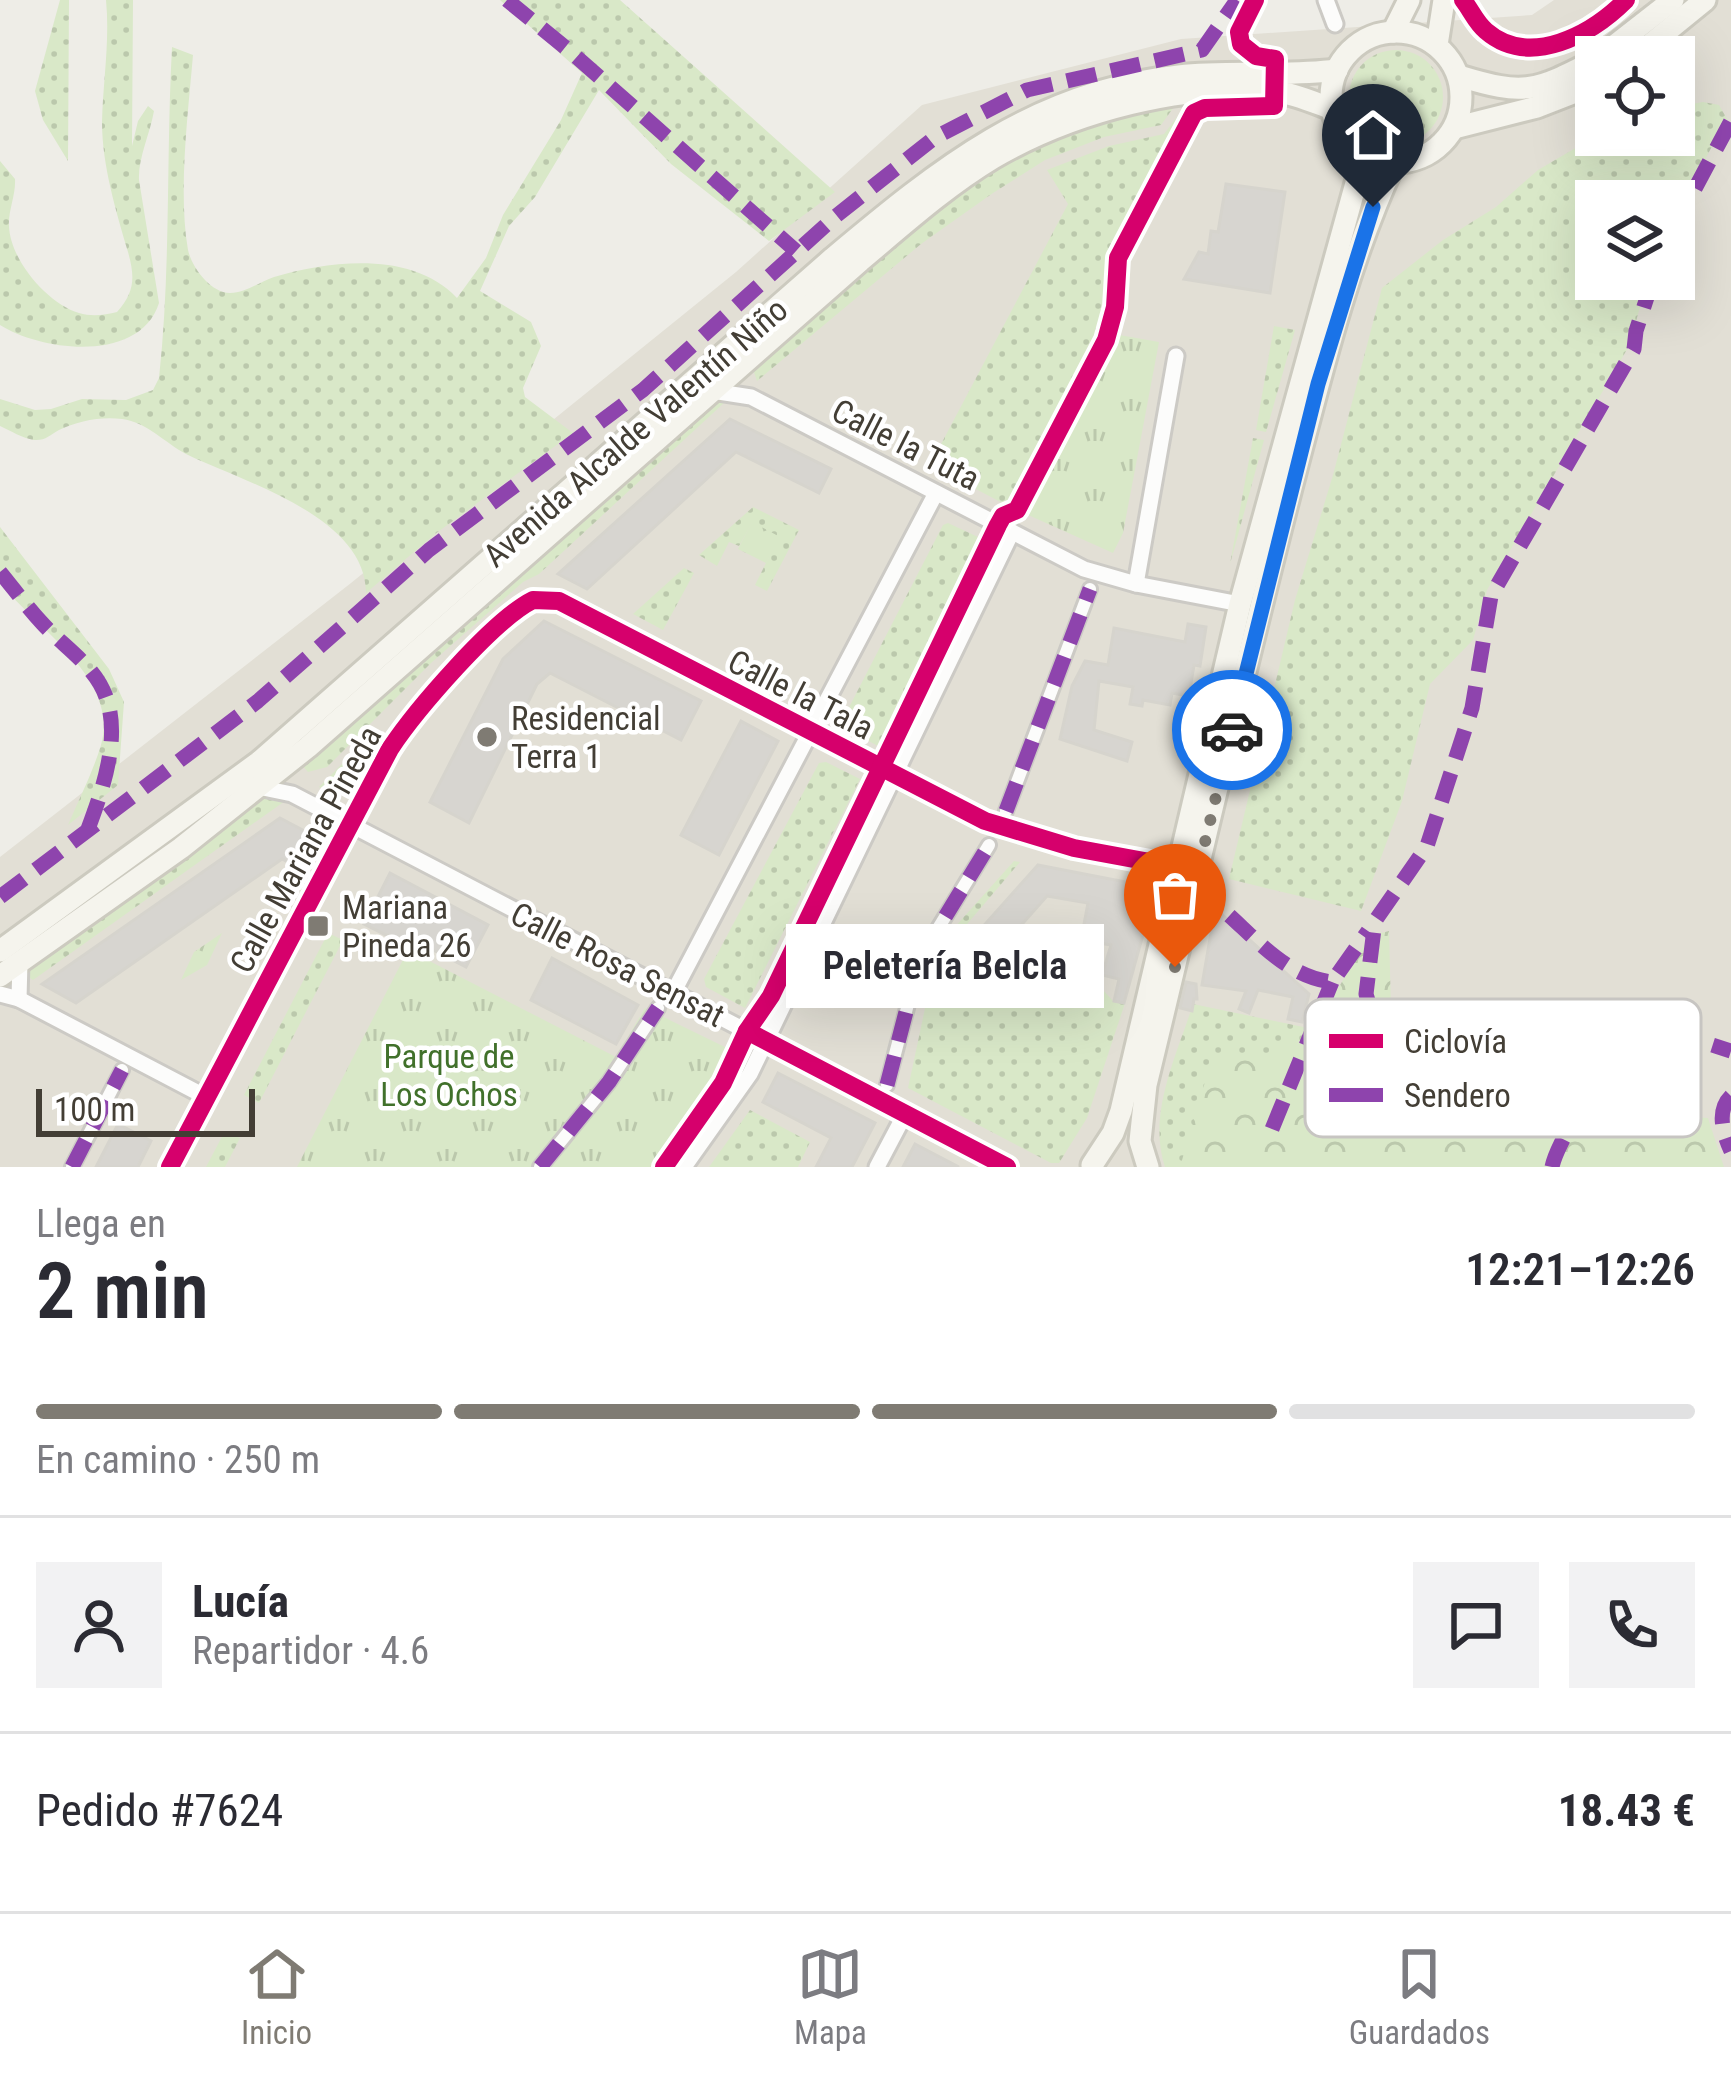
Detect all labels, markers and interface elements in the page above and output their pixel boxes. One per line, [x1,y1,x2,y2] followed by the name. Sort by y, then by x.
[1575,36,1695,300] map controls
[1575,36,1695,156] button: locate
[1322,84,1424,207] pin
[1340,102,1406,168] icon: home
[1575,180,1695,300] button: layers
[475,290,795,575] street label: Avenida Alcalde Valentín Niño
[826,391,986,498] street label: Calle la Tuta
[722,641,880,748] street label: Calle la Tala
[1172,670,1292,790] courier
[1199,697,1265,763] icon: car
[511,699,661,776] place label: Residencial Terra 1
[222,719,389,979] street label: Calle Mariana Pineda
[474,724,500,750] marker: Residencial Terra 1
[1124,844,1226,967] pin
[1142,862,1208,928] icon: bag
[342,888,472,965] place label: Mariana Pineda 26
[504,894,731,1035] street label: Calle Rosa Sensat
[305,913,331,939] marker: Mariana Pineda 26
[785,925,1103,1009] callout: Peletería Belcla
[822,943,1068,989] text: Peletería Belcla
[1305,999,1701,1137] legend
[1404,1022,1507,1061] text: Ciclovía
[380,1037,518,1114] park label: Parque de Los Ochos
[1404,1076,1511,1115] text: Sendero
[36,1083,255,1136] scale bar
[54,1090,135,1129] text: 100 m
[36,1201,166,1247] text: Llega en
[1465,1243,1695,1296] text: 12:21–12:26
[36,1246,209,1337] text: 2 min
[36,1437,320,1483] text: En camino · 250 m
[36,1562,162,1688] button: person
[1413,1562,1539,1688] button: chat
[1569,1562,1695,1688] button: phone
[192,1575,289,1628] text: Lucía
[192,1628,429,1674] text: Repartidor · 4.6
[36,1784,283,1837] text: Pedido #7624
[1558,1784,1695,1837] text: 18.43 €
[241,1941,312,2052] tab: Inicio
[794,1941,867,2052] tab: Mapa
[1349,1941,1490,2052] tab: Guardados

